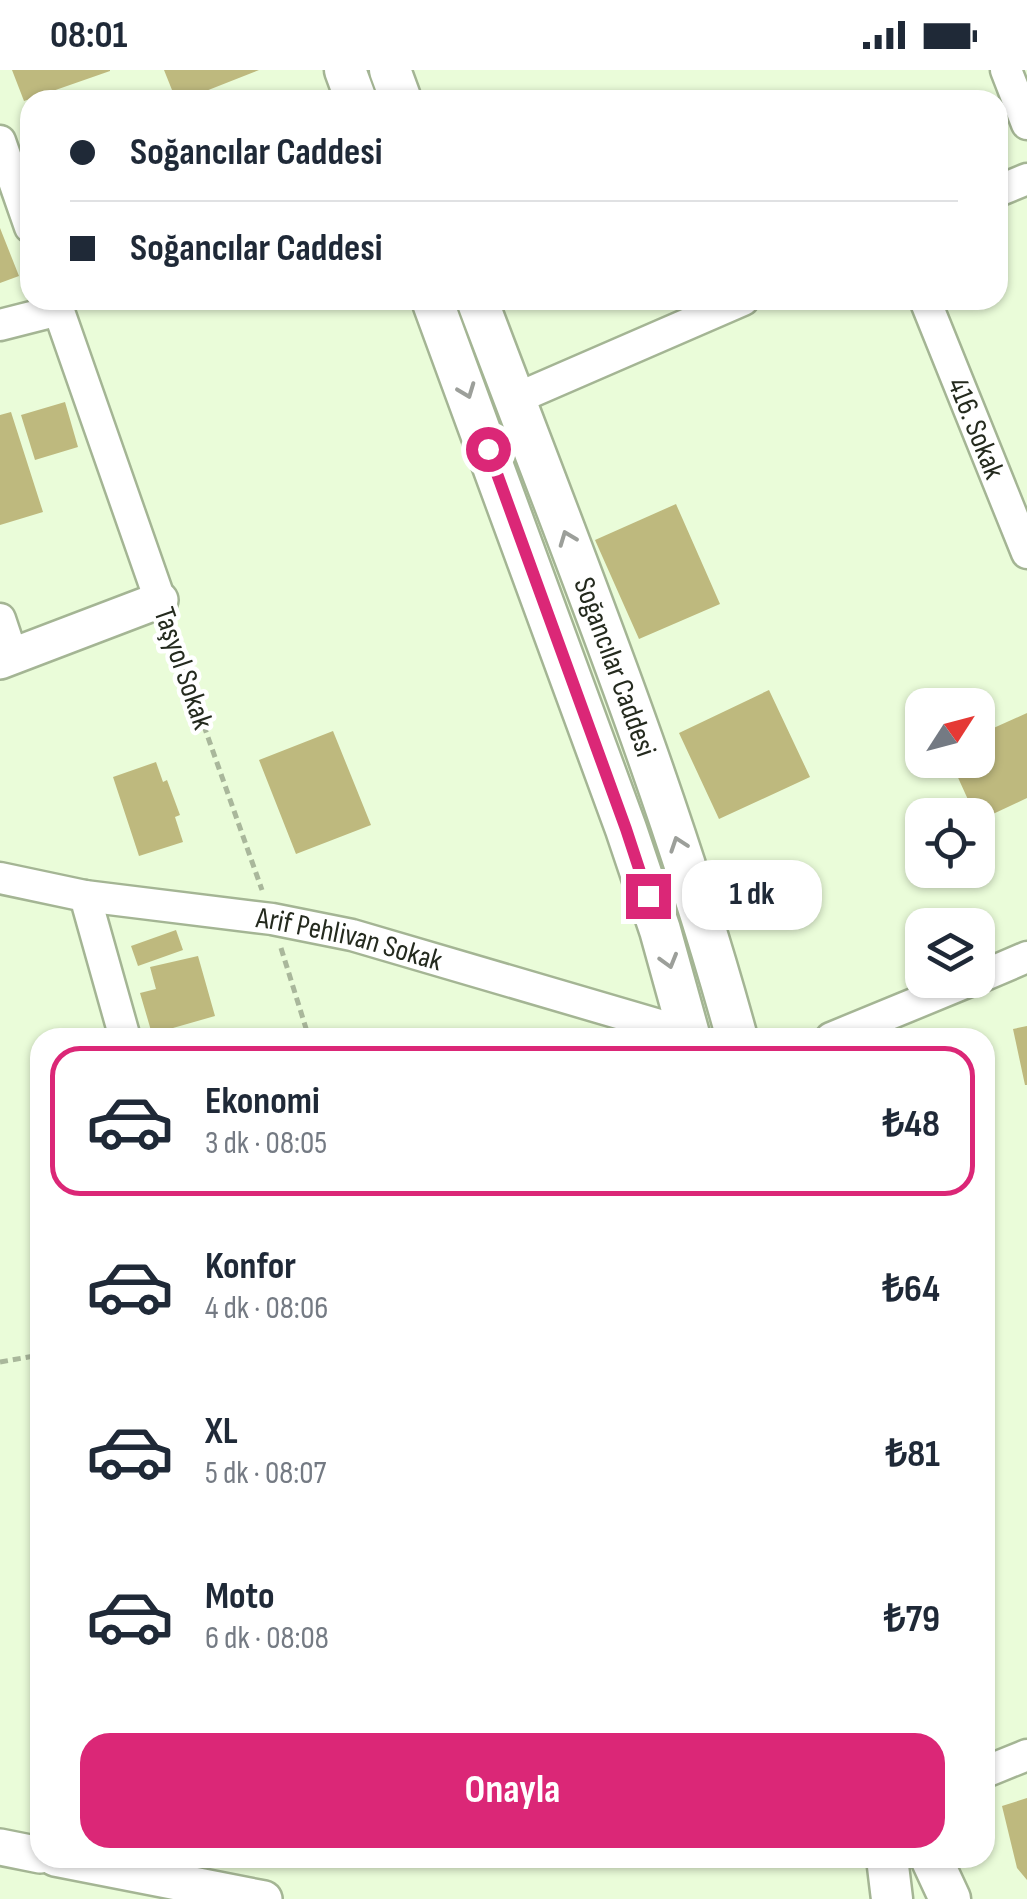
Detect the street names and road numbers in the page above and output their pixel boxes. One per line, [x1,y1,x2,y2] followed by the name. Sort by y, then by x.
[939,373,1012,485] street label: 416. Sokak
[565,572,664,761] street label: Soğancılar Caddesi
[145,603,221,734] street label: Taşyol Sokak
[253,900,447,980] street label: Arif Pehlivan Sokak

